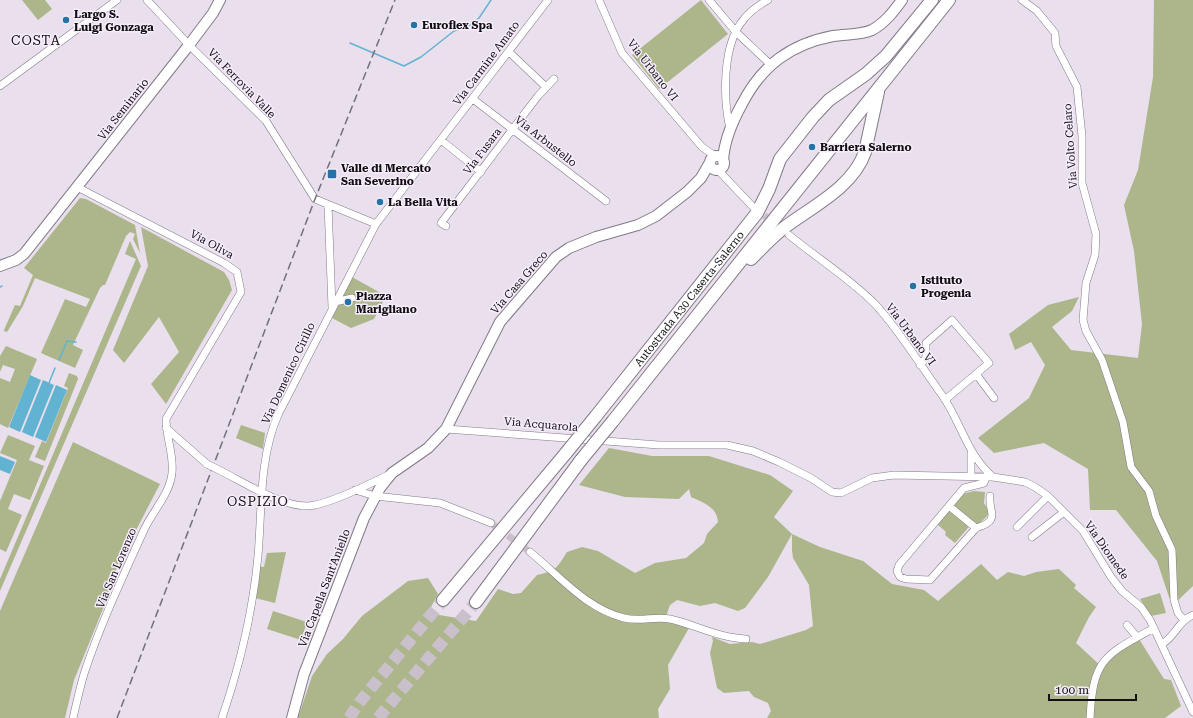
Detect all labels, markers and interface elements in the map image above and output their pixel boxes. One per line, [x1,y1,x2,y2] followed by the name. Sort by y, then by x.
[74,8,154,34] place label: Largo S. Luigi Gonzaga
[61,15,71,25] marker: Largo S. Luigi Gonzaga
[450,18,522,108] street label: Via Carmine Amato
[422,19,493,32] place label: Euroflex Spa
[409,20,419,30] marker: Euroflex Spa
[11,33,61,48] district label: COSTA
[625,37,681,104] street label: Via Urbano VI
[205,46,278,121] street label: Via Ferrovia Valle
[95,76,152,143] street label: Via Seminario
[1061,103,1080,189] street label: Via Volto Celaro
[512,113,579,170] street label: Via Arbustello
[461,125,504,177] street label: Via Fusara
[820,141,912,154] place label: Barriera Salerno
[807,142,817,152] marker: Barriera Salerno
[341,162,431,188] place label: Valle di Mercato San Severino
[326,168,338,180] marker: Valle di Mercato San Severino
[388,196,458,209] place label: La Bella Vita
[375,197,385,207] marker: La Bella Vita
[188,227,236,262] street label: Via Oliva
[632,228,747,369] street label: Autostrada A30 Caserta-Salerno
[488,248,551,317] street label: Via Casa Greco
[921,274,972,300] place label: Istituto Progenia
[908,281,918,291] marker: Istituto Progenia
[356,290,417,316] place label: Piazza Marigliano
[343,297,353,307] marker: Piazza Marigliano
[883,301,938,368] street label: Via Urbano VI
[259,320,318,426] street label: Via Domenico Cirillo
[503,415,578,434] street label: Via Acquarola
[227,494,289,509] district label: OSPIZIO
[1082,519,1131,582] street label: Via Diomede
[94,526,139,610] street label: Via San Lorenzo
[296,527,353,649] street label: Via Capella Sant'Aniello
[1049,676,1136,702] scale bar
[1055,683,1089,697] text: 100 m

